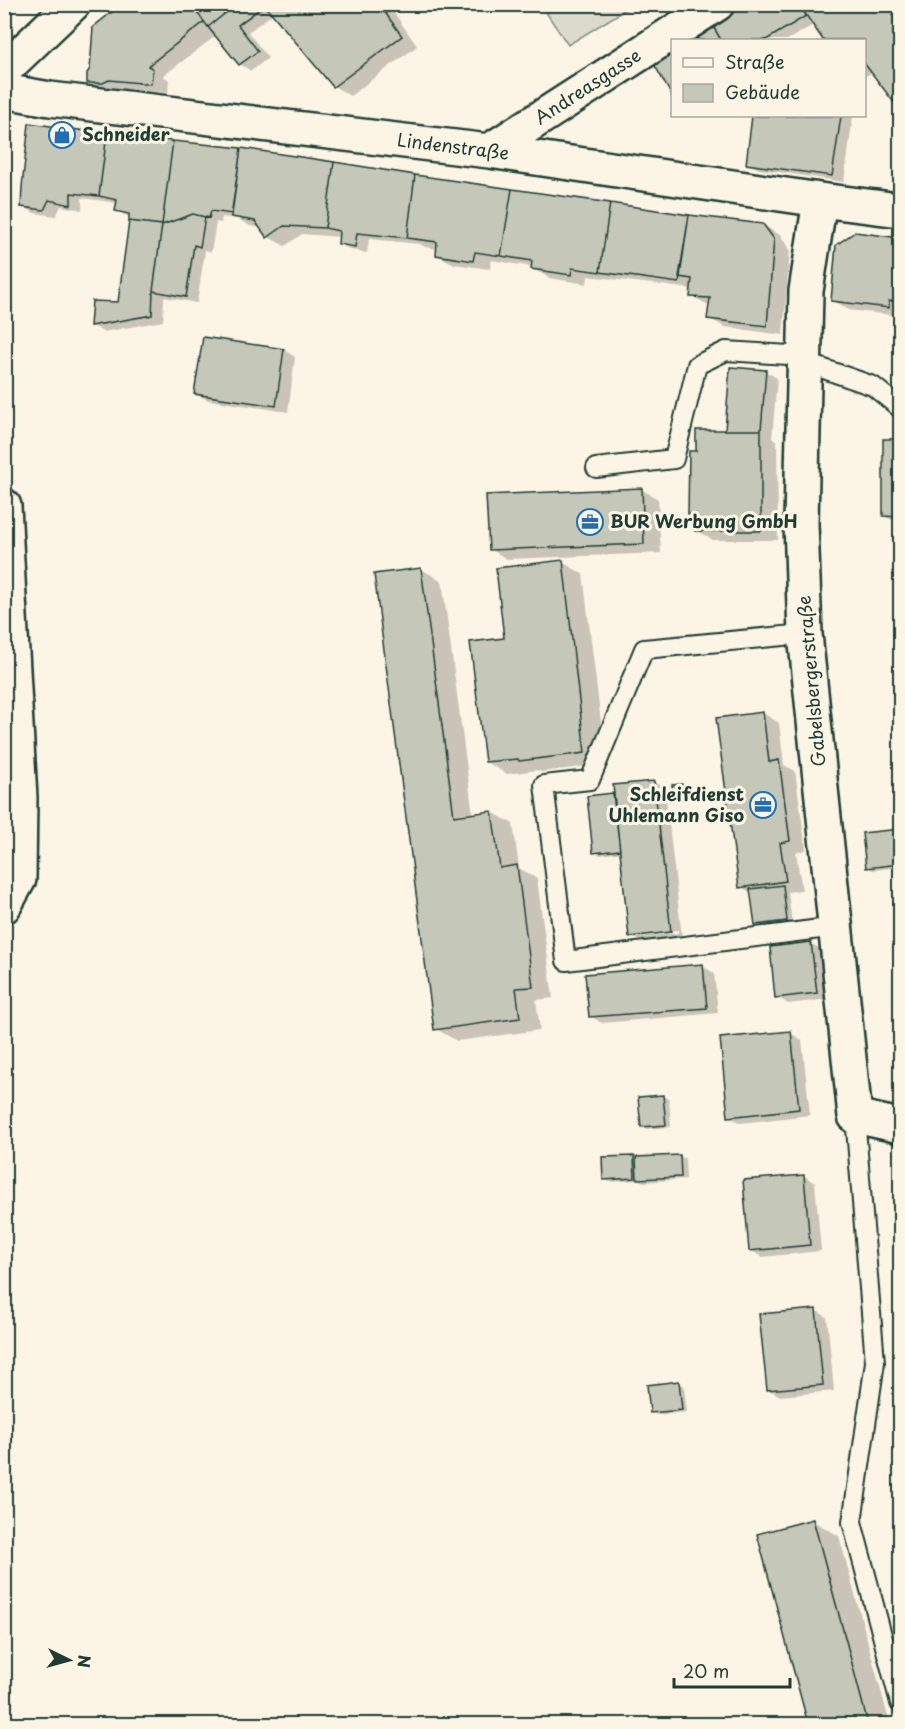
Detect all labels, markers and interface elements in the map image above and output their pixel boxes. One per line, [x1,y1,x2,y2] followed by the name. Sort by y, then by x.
[671,39,866,117] legend
[529,41,646,130] street label: Andreasgasse
[725,48,785,75] text: Straße
[725,78,800,105] text: Gebäude
[47,120,77,150] shop icon: Schneider
[82,120,171,147] place label: Schneider
[396,125,511,166] street label: Lindenstraße
[575,507,605,537] office icon: BUR Werbung GmbH
[610,507,798,534] place label: BUR Werbung GmbH
[790,594,831,768] street label: Gabelsbergerstraße
[608,780,745,828] place label: Schleifdienst Uhlemann Giso
[748,790,778,820] office icon: Schleifdienst Uhlemann Giso
[39,1630,99,1690] north arrow
[674,1651,790,1689] scale bar
[72,1654,97,1669] text: N
[683,1657,729,1684] text: 20 m

